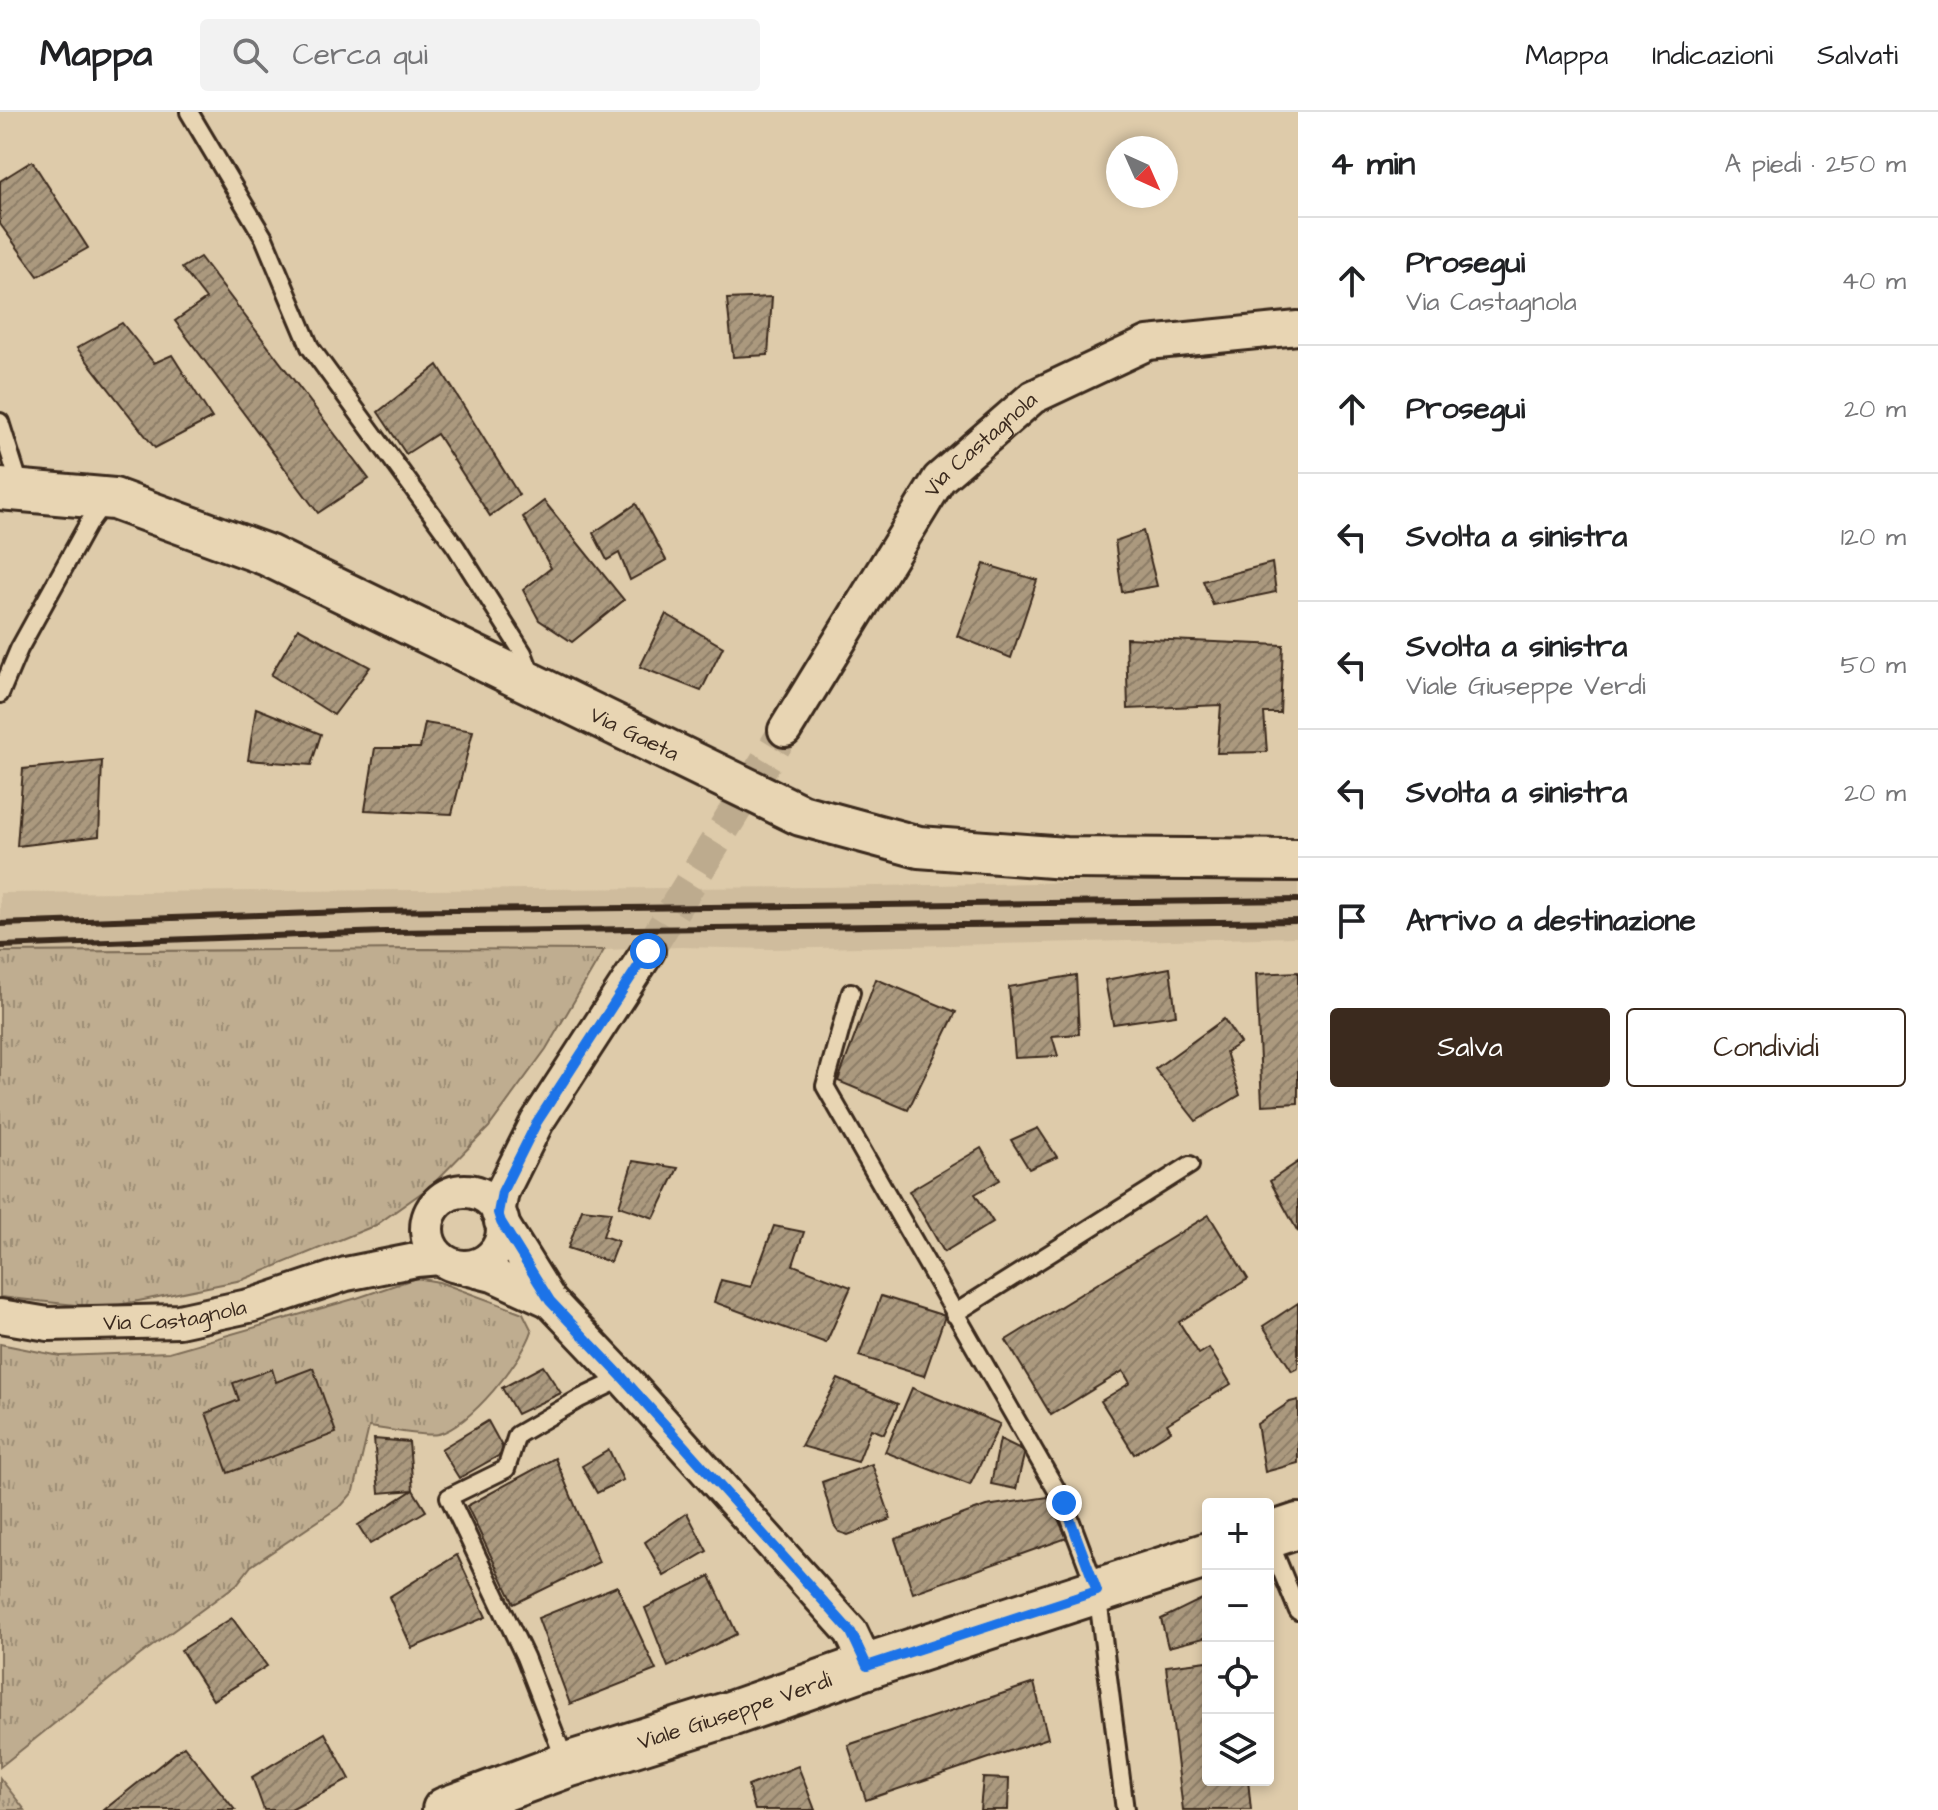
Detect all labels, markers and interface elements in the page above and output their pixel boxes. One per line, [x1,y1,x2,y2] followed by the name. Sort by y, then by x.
[200,19,760,91] search box
[40,29,152,81] text: Mappa
[228,33,272,77] icon: search
[292,34,428,76] text: Cerca qui
[1525,36,1608,75] text: Mappa
[1652,36,1773,75] text: Indicazioni
[1817,36,1898,75] text: Salvati
[1106,136,1178,208] north arrow
[1330,140,1415,188] text: 4 min
[1724,146,1906,182] text: A piedi · 250 m
[1406,242,1525,284] text: Prosegui
[1330,259,1374,303] icon: ahead
[1841,263,1906,299] text: 40 m
[1406,284,1577,320] text: Via Castagnola
[916,385,1044,503] street label: Via Castagnola
[1330,387,1374,431] icon: ahead
[1406,388,1525,430] text: Prosegui
[1844,391,1906,427] text: 20 m
[1330,515,1374,559] icon: left
[1406,516,1627,558] text: Svolta a sinistra
[1841,519,1906,555] text: 120 m
[1406,626,1627,668] text: Svolta a sinistra
[1330,643,1374,687] icon: left
[1841,647,1906,683] text: 50 m
[1406,668,1646,704] text: Viale Giuseppe Verdi
[585,699,684,769] street label: Via Gaeta
[1330,771,1374,815] icon: left
[1406,772,1627,814] text: Svolta a sinistra
[1844,775,1906,811] text: 20 m
[1330,899,1374,943] icon: arrive
[1406,900,1696,942] text: Arrivo a destinazione
[630,933,666,969] route start
[1330,1008,1610,1087] button: Salva
[1626,1008,1906,1087] button: Condividi
[103,1291,249,1338] street label: Via Castagnola
[1046,1485,1082,1521] route end
[1202,1498,1274,1786] map controls
[1202,1498,1274,1570] button: +
[1202,1570,1274,1642] button: −
[1202,1642,1274,1714] button: locate
[633,1664,836,1758] street label: Viale Giuseppe Verdi
[1202,1714,1274,1786] button: layers

